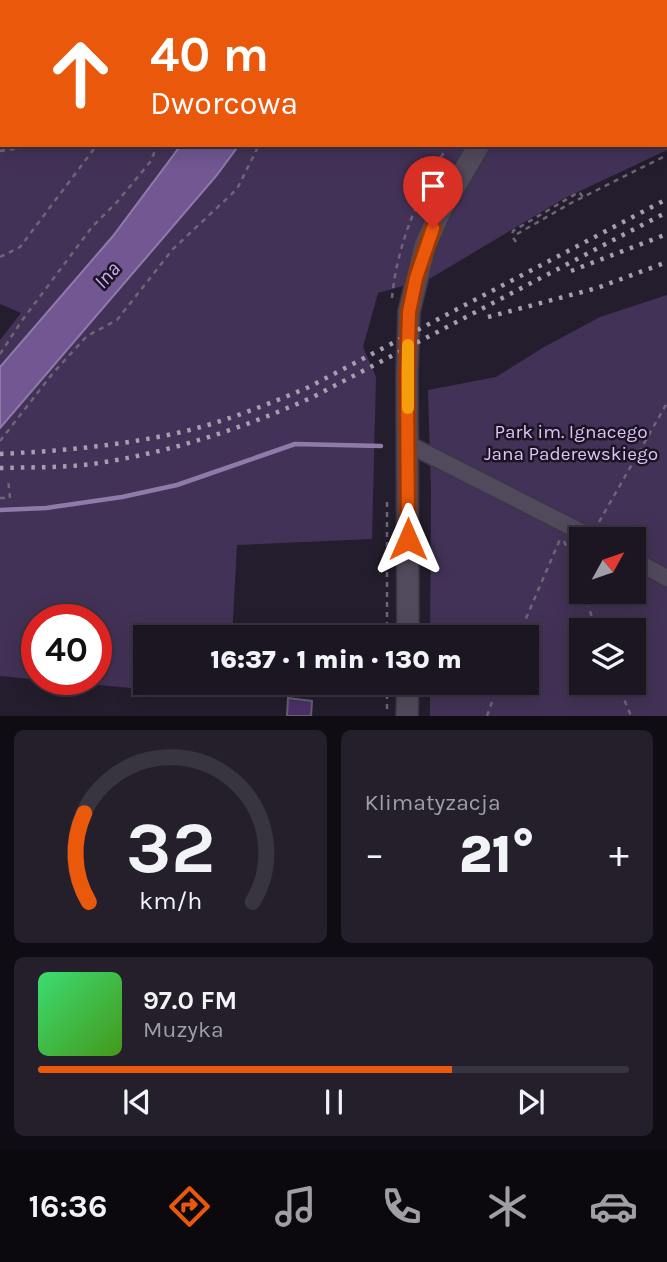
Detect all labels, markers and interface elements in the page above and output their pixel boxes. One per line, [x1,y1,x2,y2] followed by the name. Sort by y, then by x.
[150,26,269,83] text: 40 m
[35,28,126,119] icon: ahead
[150,85,298,122] text: Dworcowa
[403,156,463,228] pin
[414,167,452,205] icon: arrive
[89,257,125,293] water label: Ina
[484,421,658,465] park label: Park im. Ignacego Jana Paderewskiego
[371,502,445,576] position arrow
[569,527,646,604] north arrow
[569,527,646,695] map controls
[21,604,112,695] speed limit sign: 40
[569,618,646,695] button: layers
[210,644,462,675] text: 16:37 · 1 min · 130 m
[365,789,501,816] text: Klimatyzacja
[126,806,215,891] text: 32
[459,824,535,885] text: 21°
[365,832,384,877] text: −
[609,832,629,877] text: +
[139,886,202,915] text: km/h
[143,985,237,1016] text: 97.0 FM
[143,1016,224,1043] text: Muzyka
[118,1083,156,1121] icon: previous
[315,1083,353,1121] icon: pause
[512,1083,550,1121] icon: next
[165,1182,214,1231] icon: directions
[271,1182,320,1231] icon: music
[377,1182,426,1231] icon: phone
[483,1182,532,1231] icon: climate
[589,1182,638,1231] icon: car
[29,1188,107,1225] text: 16:36

